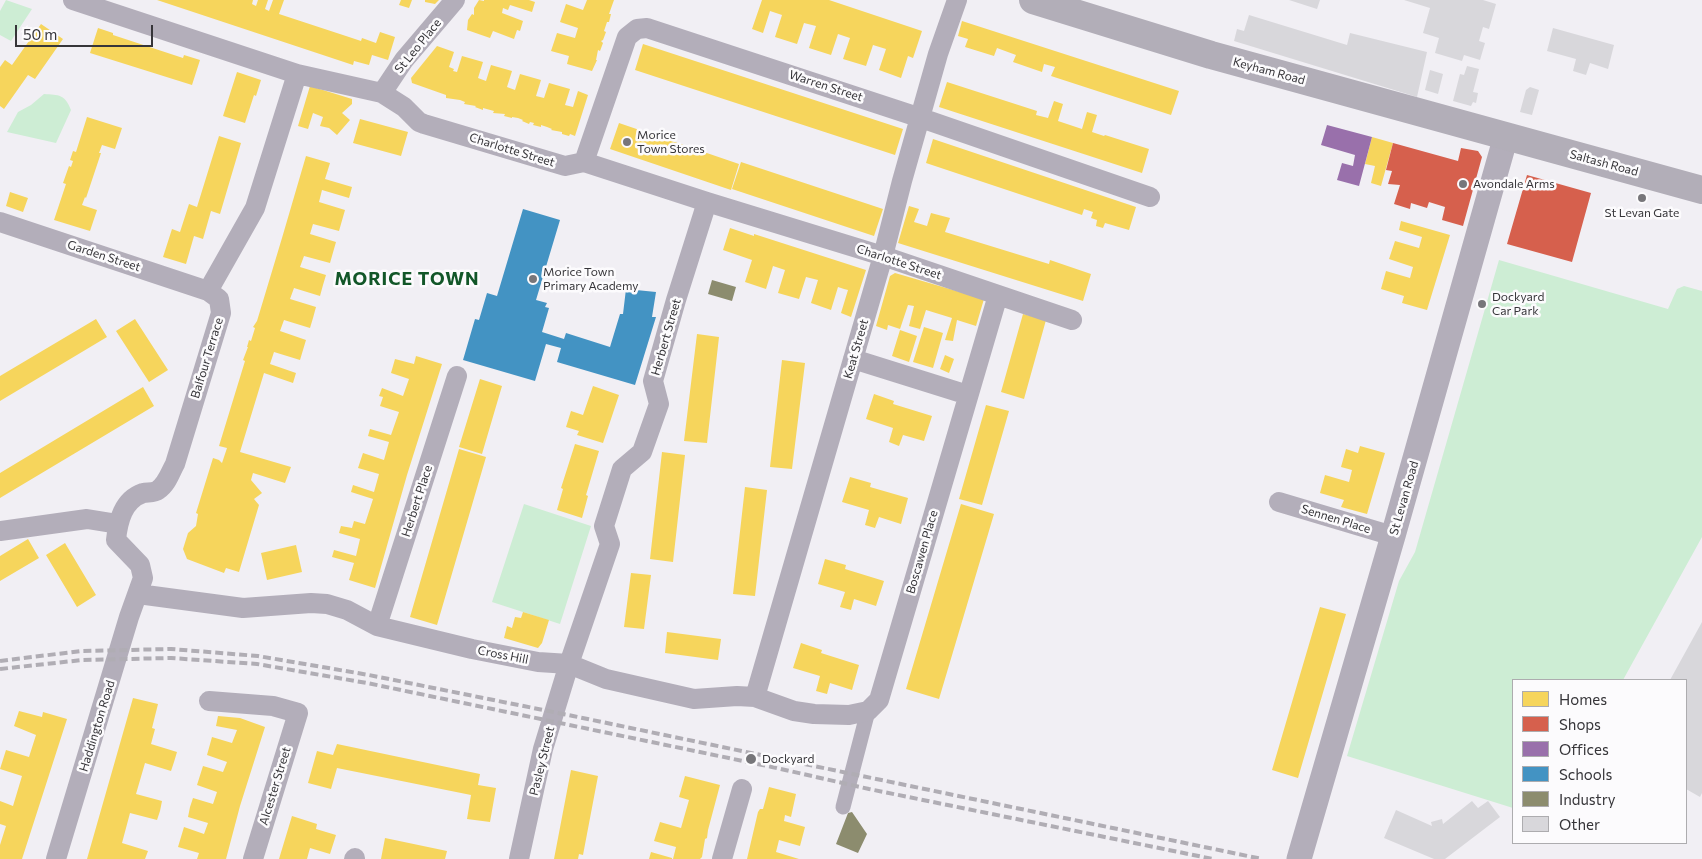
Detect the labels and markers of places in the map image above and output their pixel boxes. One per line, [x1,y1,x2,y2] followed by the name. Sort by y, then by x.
[637,128,705,156] place label: Morice Town Stores
[621,136,633,148] marker: Morice Town Stores
[1473,177,1555,191] place label: Avondale Arms
[1457,178,1469,190] marker: Avondale Arms
[1636,192,1648,204] marker: St Levan Gate
[1605,206,1679,220] place label: St Levan Gate
[543,265,638,293] place label: Morice Town Primary Academy
[527,273,539,285] marker: Morice Town Primary Academy
[1492,290,1544,318] place label: Dockyard Car Park
[1476,298,1488,310] marker: Dockyard Car Park
[744,752,758,766] marker: Dockyard
[762,752,814,766] place label: Dockyard

